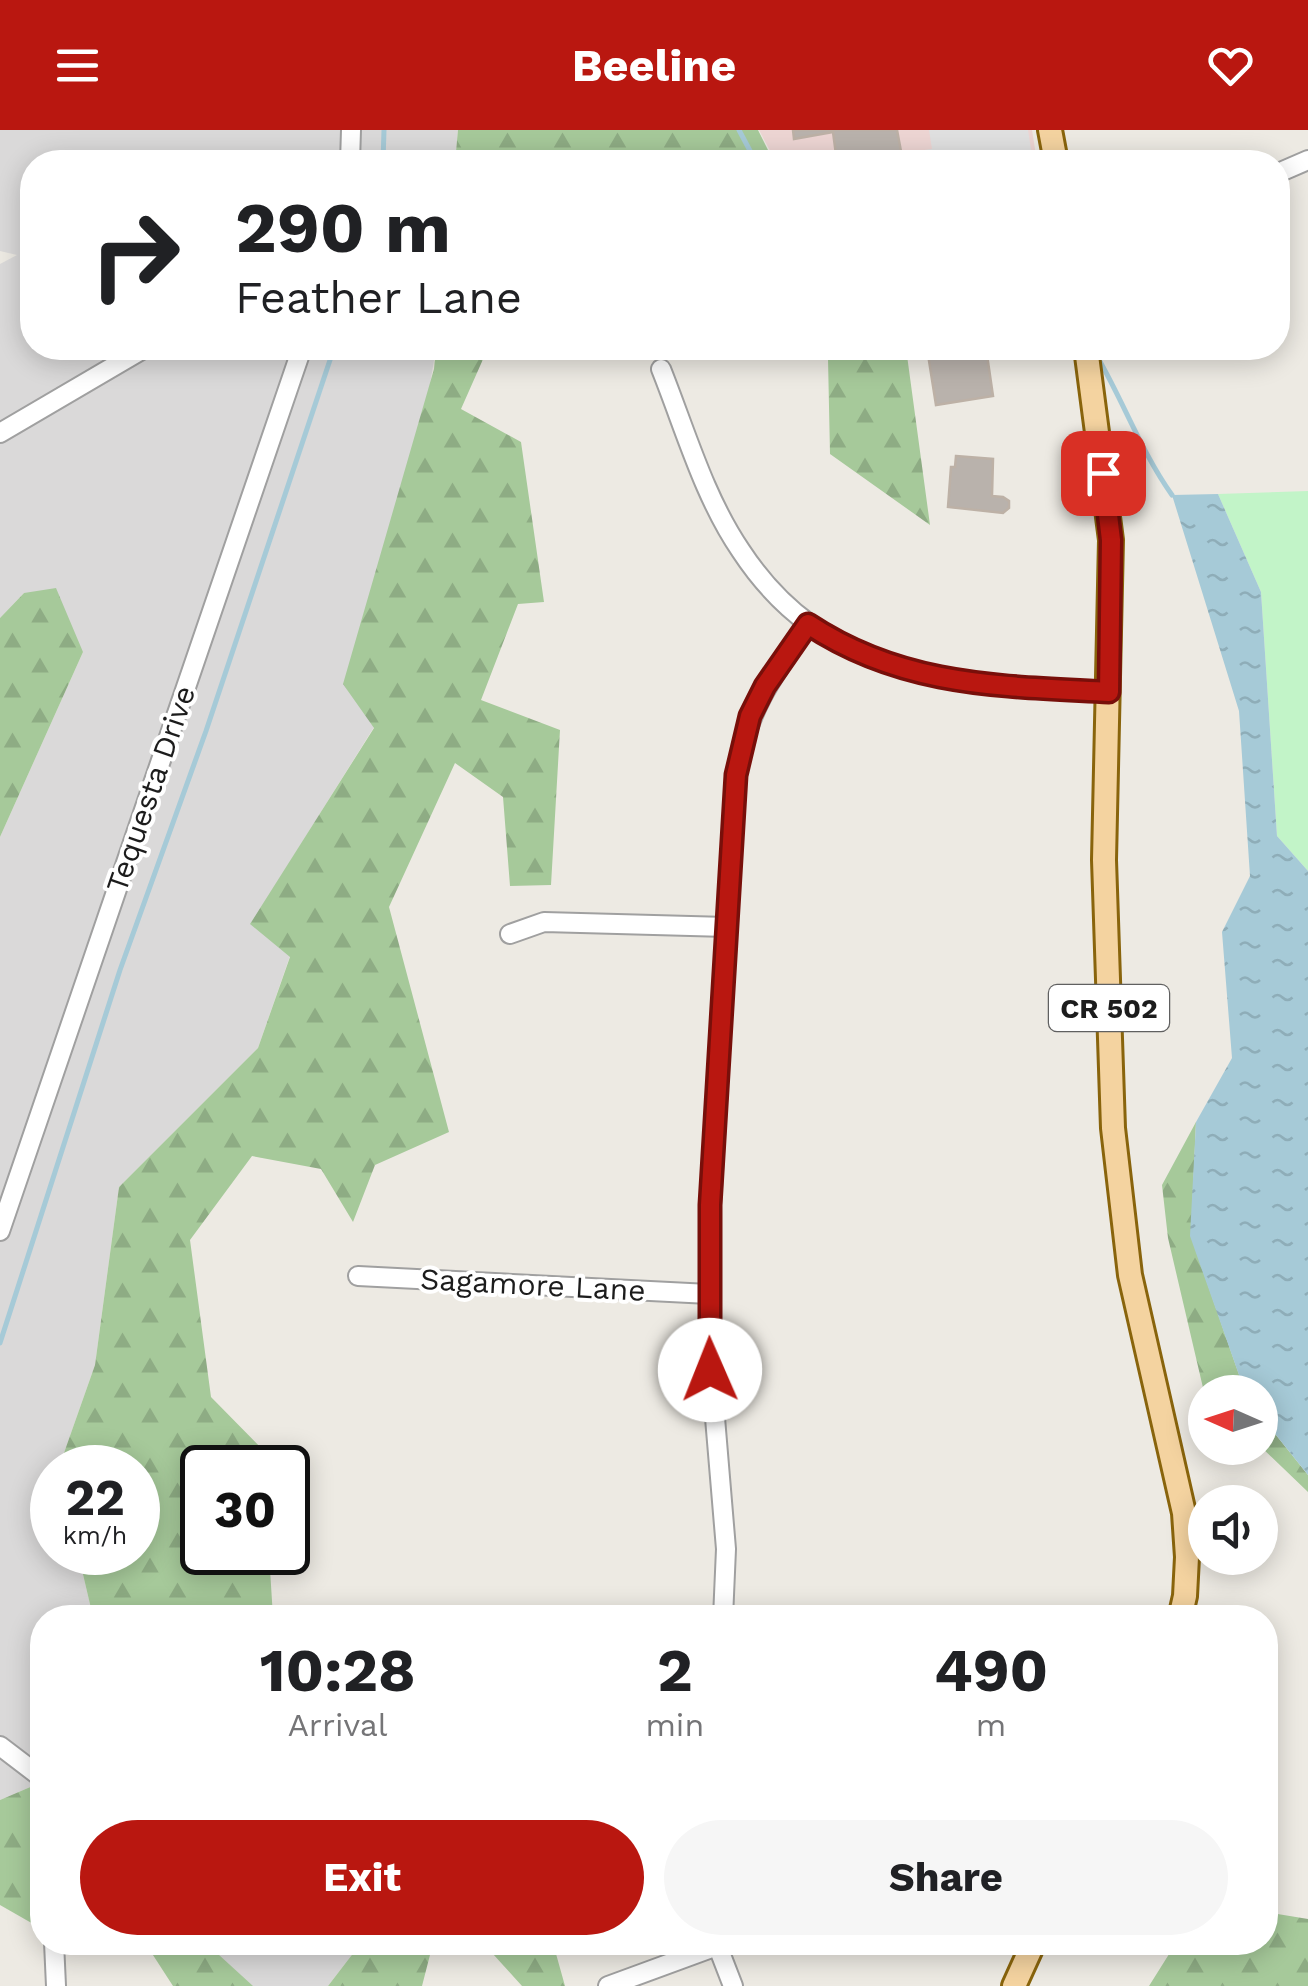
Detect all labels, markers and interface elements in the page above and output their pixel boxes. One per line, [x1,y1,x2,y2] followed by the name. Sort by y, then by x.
[50,38,105,93] icon: menu
[1203,38,1258,93] icon: heart
[572,39,736,92] text: Beeline
[235,187,451,269] text: 290 m
[70,190,200,320] icon: right
[235,271,522,324] text: Feather Lane
[1061,431,1146,516] pin
[1076,446,1131,501] icon: arrive
[99,681,202,897] street label: Tequesta Drive
[1049,985,1169,1031] road number: CR 502
[419,1261,647,1308] street label: Sagamore Lane
[658,1318,762,1422] position arrow
[1188,1375,1278,1465] north arrow
[1188,1375,1278,1575] map controls
[180,1445,310,1575] speed limit sign: 30
[65,1468,125,1527] text: 22
[1188,1485,1278,1575] button: sound
[63,1521,127,1550] text: km/h
[260,1635,416,1706] text: 10:28
[657,1635,693,1706] text: 2
[934,1635,1048,1706] text: 490
[288,1706,388,1744] text: Arrival
[645,1706,704,1744] text: min
[976,1706,1006,1744] text: m
[80,1820,644,1935] button: Exit
[664,1820,1228,1935] button: Share

